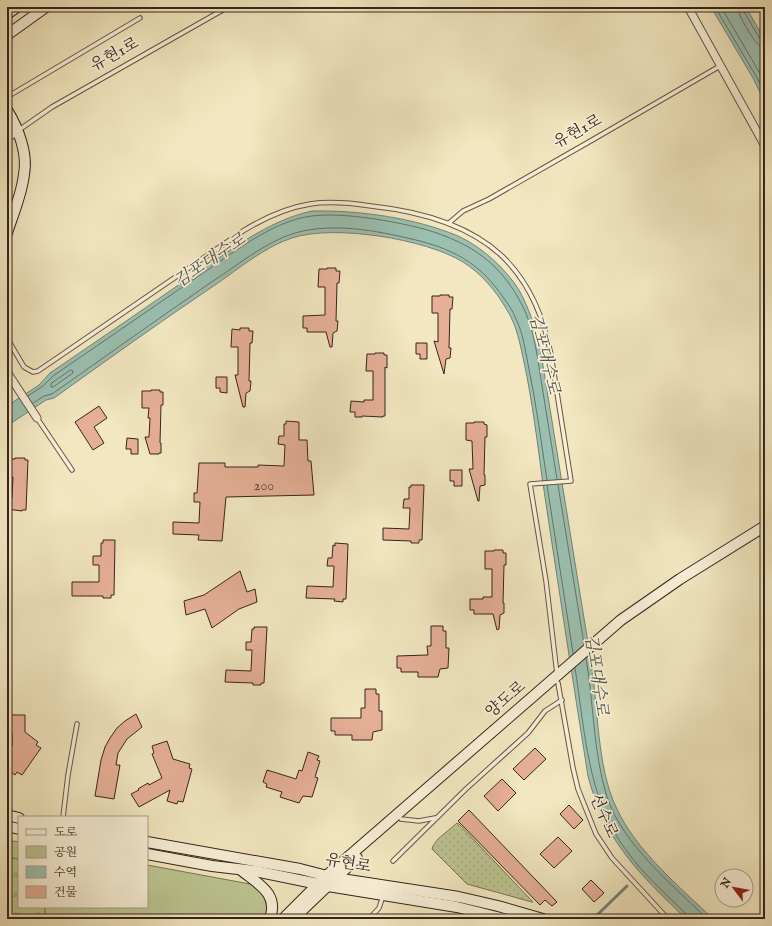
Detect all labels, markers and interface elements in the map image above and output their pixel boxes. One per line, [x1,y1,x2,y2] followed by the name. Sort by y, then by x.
[87,33,143,76] street label: 유현1로
[550,110,606,153] street label: 유현1로
[170,229,250,293] water label: 김포대수로
[524,312,564,397] water label: 김포대수로
[254,477,274,495] house number: 200
[580,633,612,718] water label: 김포대수로
[482,677,530,723] street label: 양도로
[584,791,622,842] street label: 선수로
[18,816,148,908] legend
[54,825,78,840] text: 도로
[54,845,77,860] text: 공원
[323,850,373,878] street label: 유현로
[54,865,77,880] text: 수역
[714,868,754,908] north arrow
[717,875,735,892] text: N
[54,885,78,900] text: 건물

